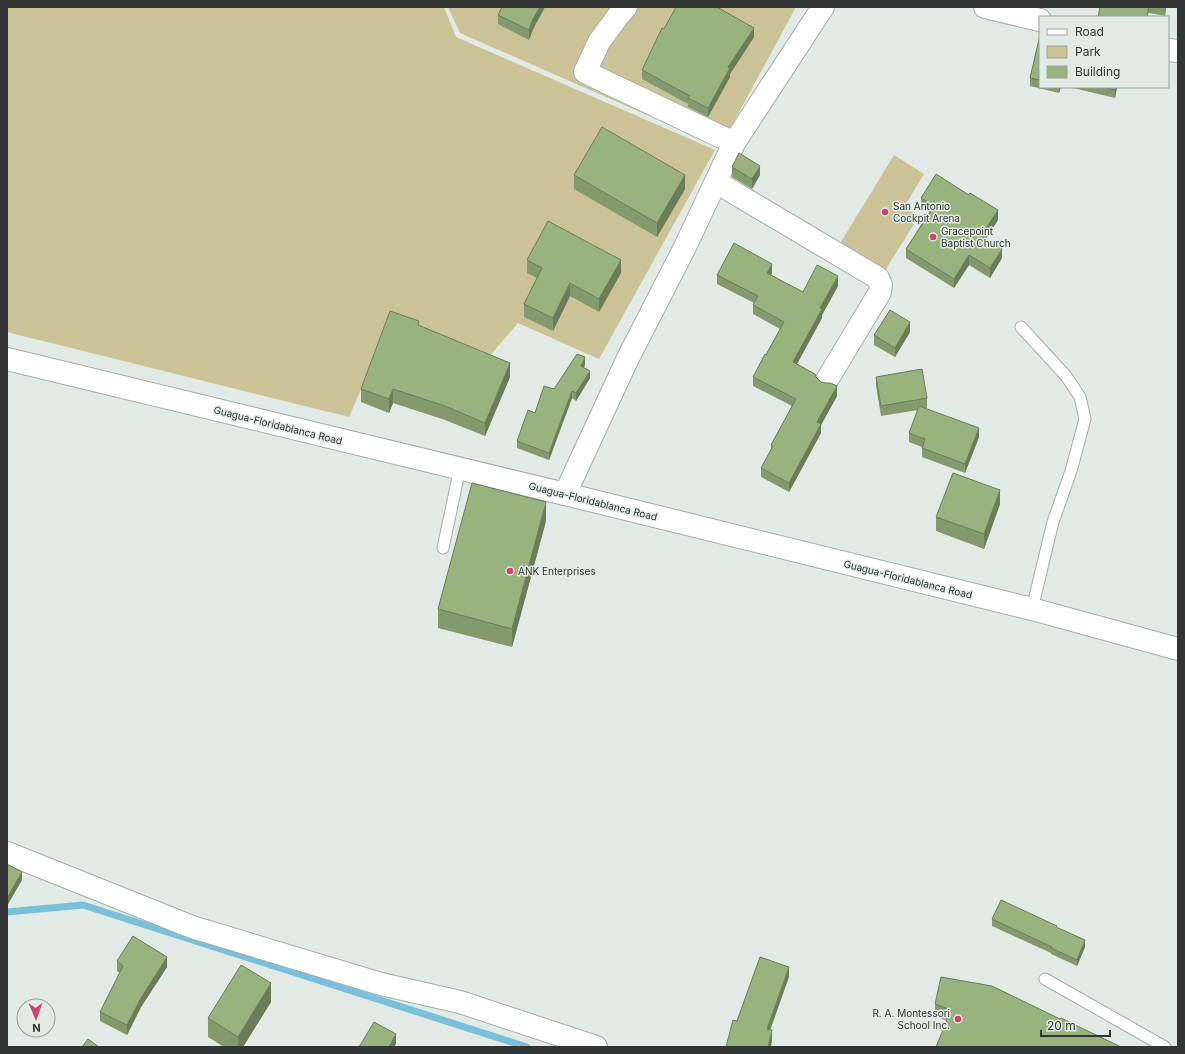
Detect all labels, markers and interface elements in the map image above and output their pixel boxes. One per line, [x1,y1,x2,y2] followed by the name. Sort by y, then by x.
[1039,16,1169,88] legend
[1075,24,1104,39] text: Road
[1075,44,1101,59] text: Park
[1075,64,1120,79] text: Building
[893,200,960,224] place label: San Antonio Cockpit Arena
[880,207,890,217] marker: San Antonio Cockpit Arena
[941,225,1011,249] place label: Gracepoint Baptist Church
[928,232,938,242] marker: Gracepoint Baptist Church
[212,403,344,447] street label: Guagua-Floridablanca Road
[527,479,659,523] street label: Guagua-Floridablanca Road
[842,557,974,601] street label: Guagua-Floridablanca Road
[518,565,596,577] place label: ANK Enterprises
[505,566,515,576] marker: ANK Enterprises
[16,998,56,1038] north arrow
[872,1007,950,1031] place label: R. A. Montessori School Inc.
[1041,1012,1110,1038] scale bar
[953,1014,963,1024] marker: R. A. Montessori School Inc.
[1047,1018,1076,1033] text: 20 m
[32,1021,41,1035] text: N

